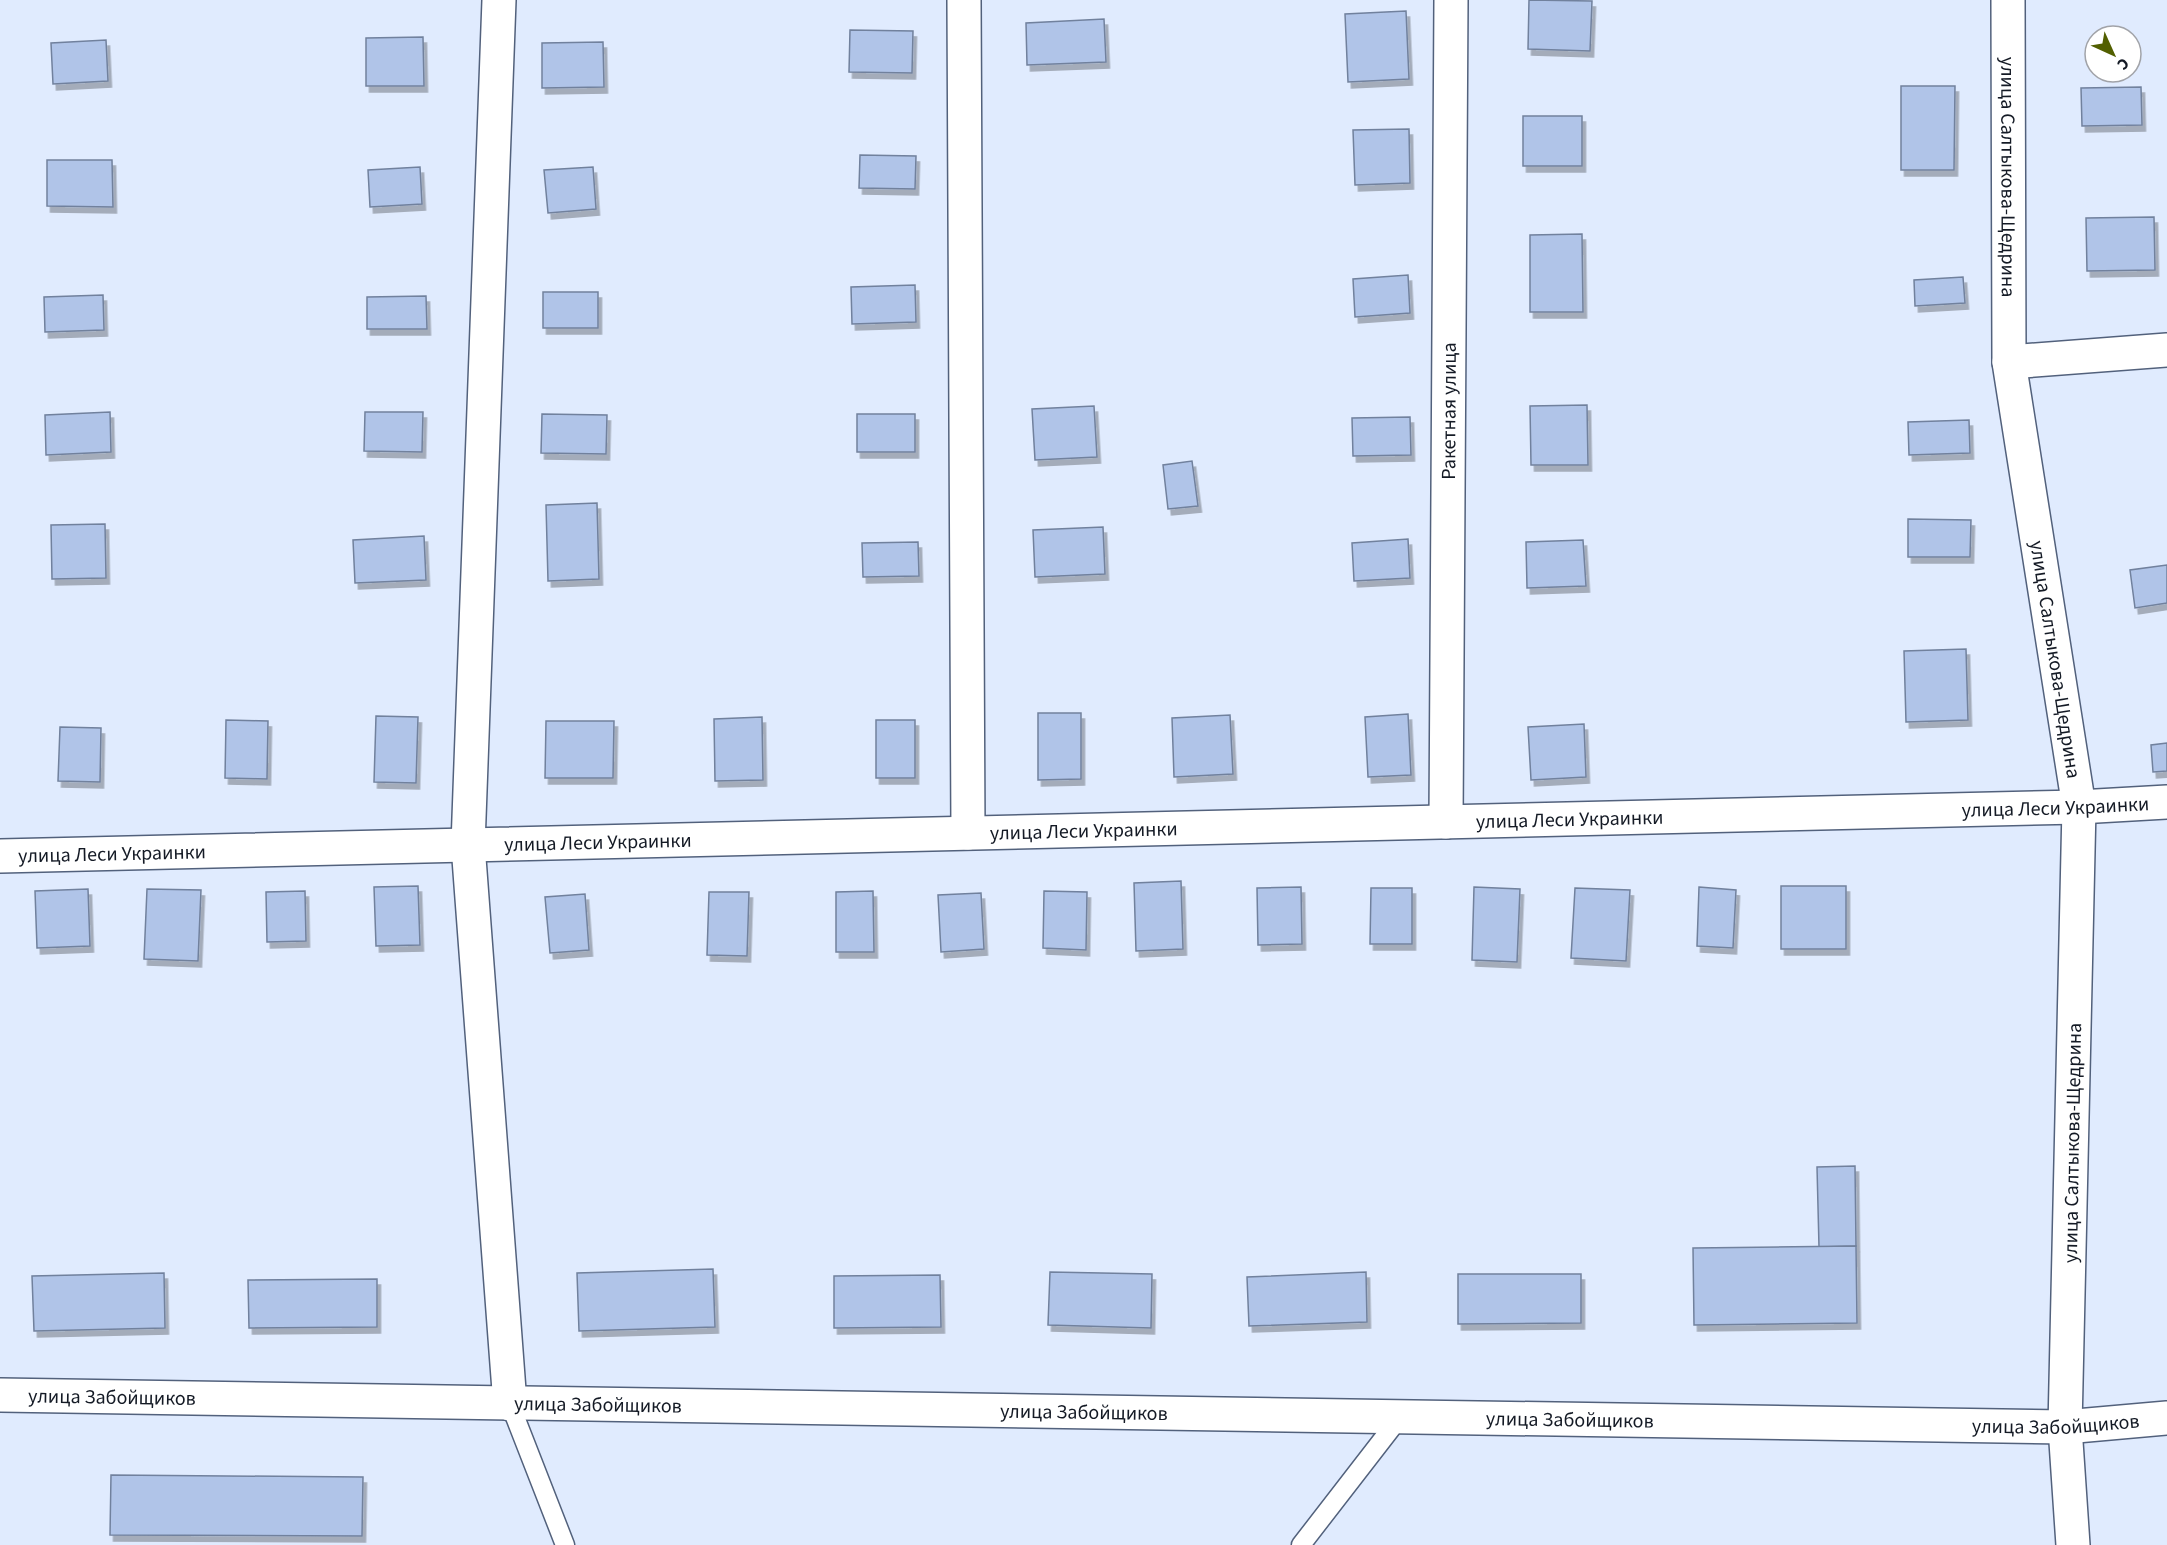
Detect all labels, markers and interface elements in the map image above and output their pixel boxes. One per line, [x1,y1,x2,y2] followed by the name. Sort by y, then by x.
[2083,24,2143,84] north arrow
[2112,53,2134,75] text: С
[1993,57,2022,297] street label: улица Салтыкова-Щедрина
[1435,342,1464,480] street label: Ракетная улица
[2022,539,2087,780] street label: улица Салтыкова-Щедрина
[1961,790,2150,825] street label: улица Леси Украинки
[1475,804,1664,836] street label: улица Леси Украинки
[990,815,1178,848] street label: улица Леси Украинки
[504,827,692,859] street label: улица Леси Украинки
[18,838,206,871] street label: улица Леси Украинки
[2057,1023,2089,1263] street label: улица Салтыкова-Щедрина
[28,1382,196,1413] street label: улица Забойщиков
[514,1390,682,1421] street label: улица Забойщиков
[1000,1397,1168,1428] street label: улица Забойщиков
[1486,1405,1654,1436] street label: улица Забойщиков
[1972,1407,2141,1442] street label: улица Забойщиков

